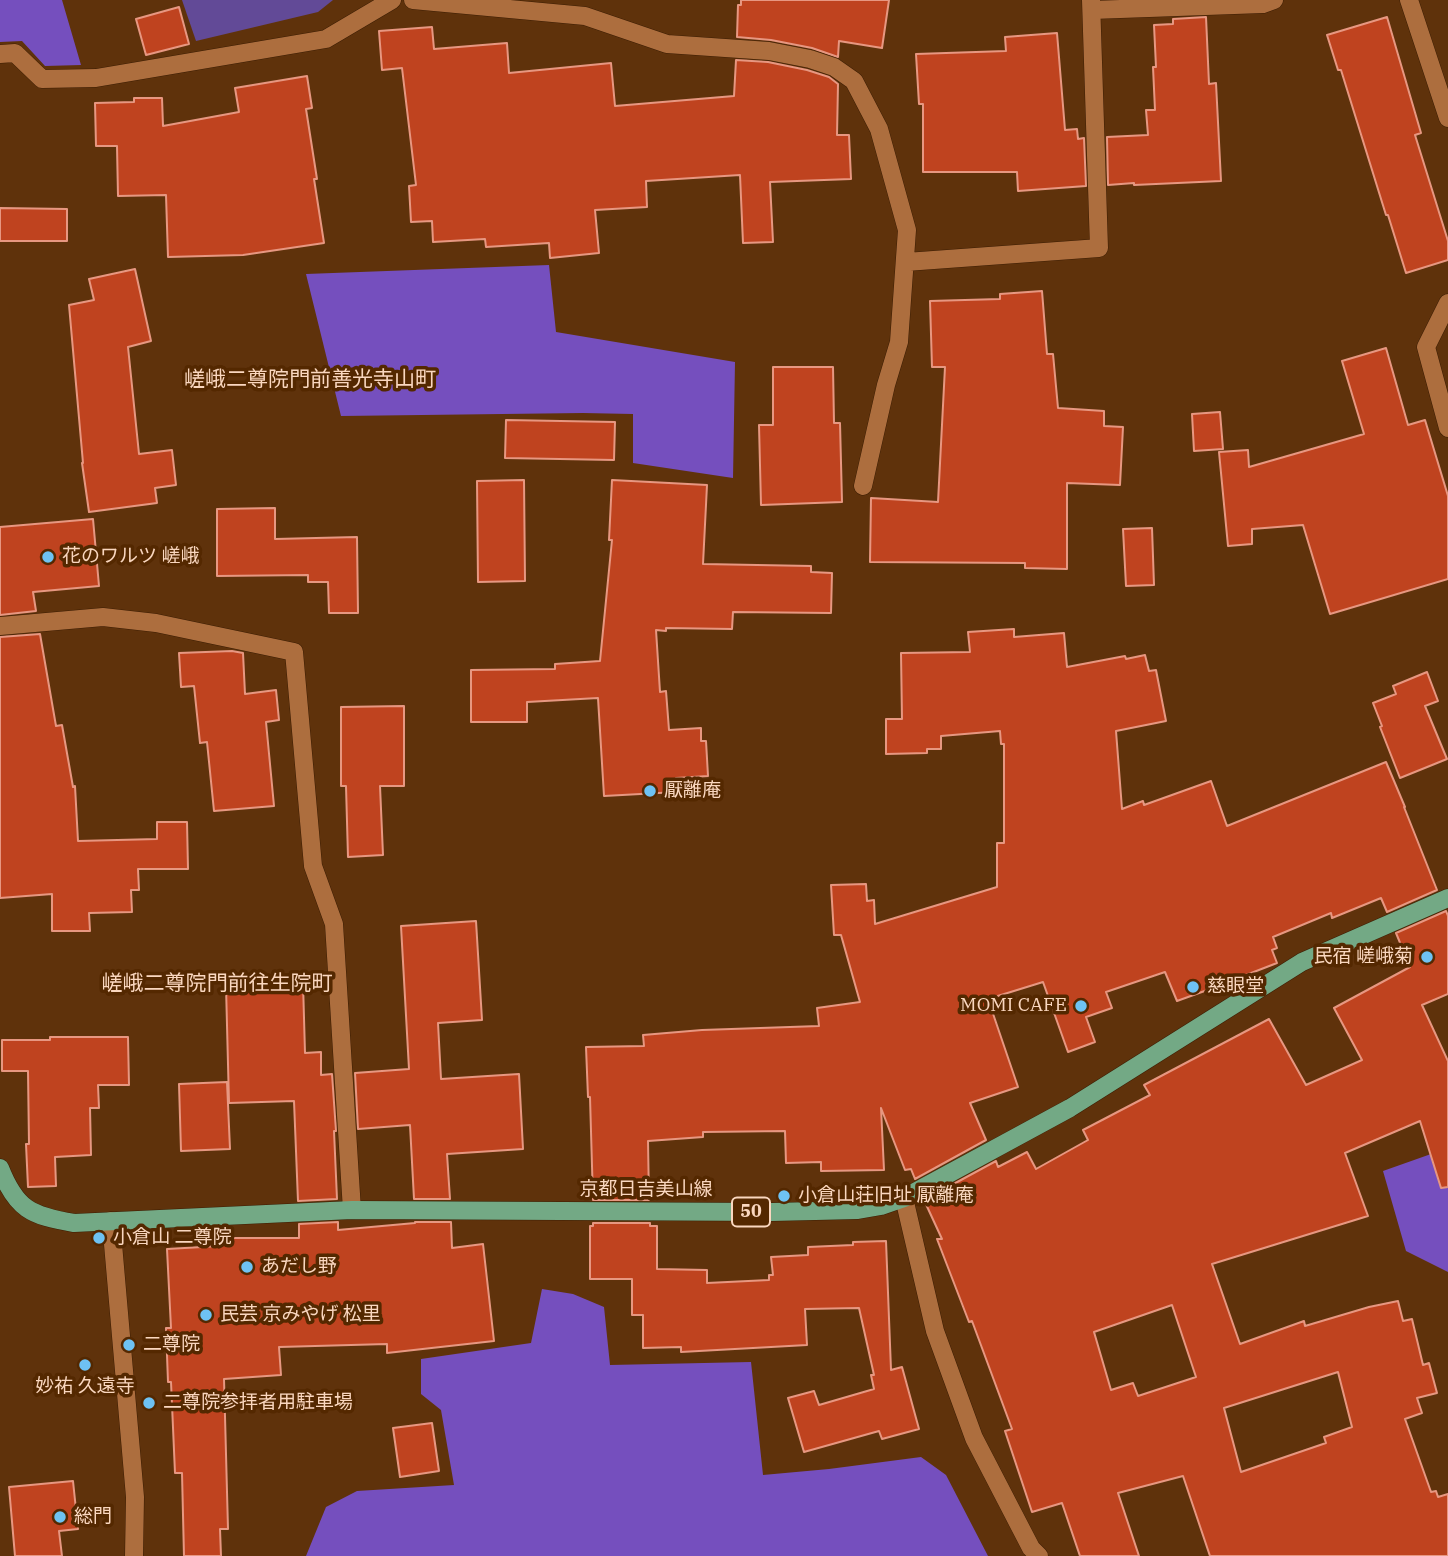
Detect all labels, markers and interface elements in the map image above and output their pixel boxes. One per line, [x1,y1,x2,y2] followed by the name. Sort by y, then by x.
[184,367,436,393] district label: 嵯峨二尊院門前善光寺山町
[62,546,199,568] place label: 花のワルツ 嵯峨
[40,549,56,565] marker: 花のワルツ 嵯峨
[664,780,721,802] place label: 厭離庵
[642,783,658,799] marker: 厭離庵
[1314,946,1413,968] place label: 民宿 嵯峨菊
[1419,949,1435,965] marker: 民宿 嵯峨菊
[102,971,332,997] district label: 嵯峨二尊院門前往生院町
[1207,976,1264,998] place label: 慈眼堂
[1185,979,1201,995] marker: 慈眼堂
[960,995,1067,1017] place label: MOMI CAFE
[1073,998,1089,1014] marker: MOMI CAFE
[580,1179,712,1201] street label: 京都日吉美山線
[798,1185,973,1207] place label: 小倉山荘旧址 厭離庵
[776,1188,792,1204] marker: 小倉山荘旧址 厭離庵
[732,1198,770,1226] road number: 50
[113,1227,231,1249] place label: 小倉山 二尊院
[91,1230,107,1246] marker: 小倉山 二尊院
[261,1256,337,1278] place label: あだし野
[239,1259,255,1275] marker: あだし野
[220,1304,381,1326] place label: 民芸 京みやげ 松里
[198,1307,214,1323] marker: 民芸 京みやげ 松里
[143,1334,200,1356] place label: 二尊院
[121,1337,137,1353] marker: 二尊院
[77,1357,93,1373] marker: 妙祐 久遠寺
[35,1376,135,1398] place label: 妙祐 久遠寺
[163,1392,353,1414] place label: 二尊院参拝者用駐車場
[141,1395,157,1411] marker: 二尊院参拝者用駐車場
[74,1506,112,1528] place label: 総門
[52,1509,68,1525] marker: 総門

